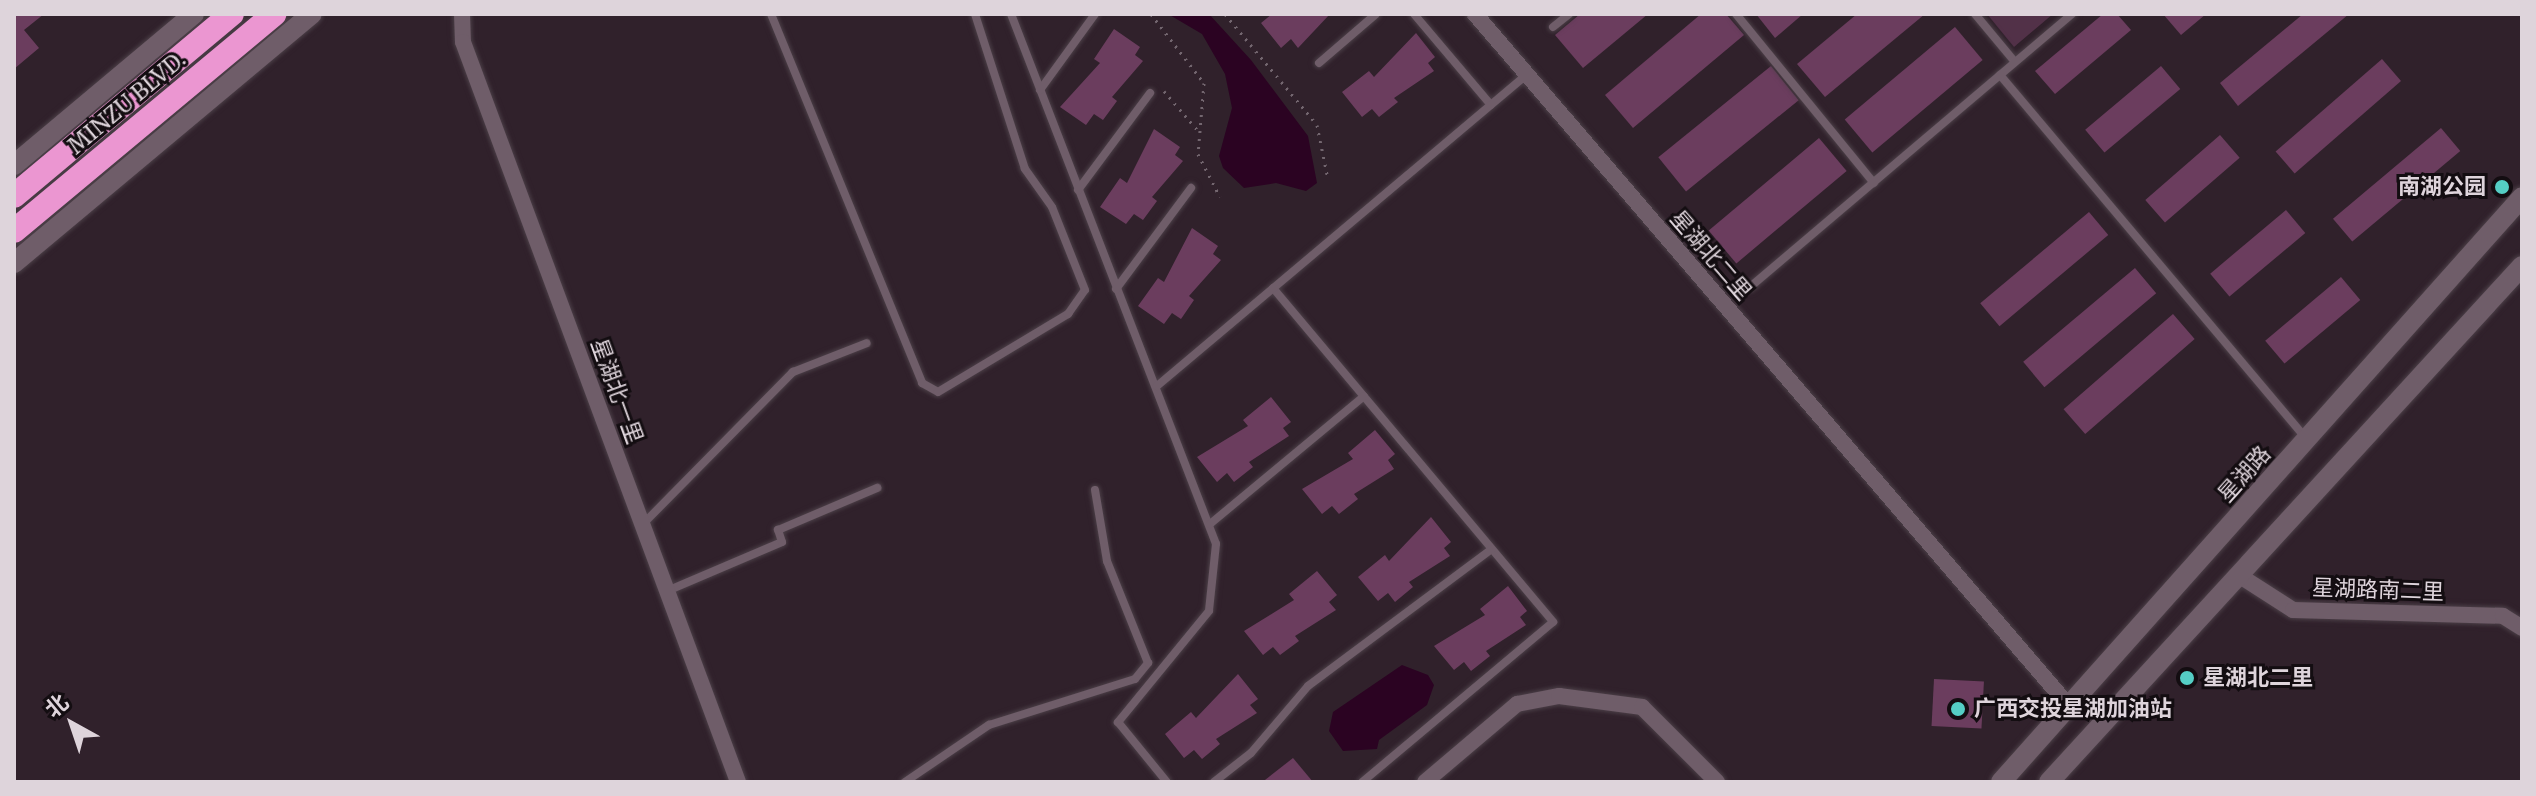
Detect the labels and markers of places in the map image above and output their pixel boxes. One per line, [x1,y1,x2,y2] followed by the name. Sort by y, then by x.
[2398,174,2486,200] place label: 南湖公园
[2493,178,2511,196] marker: 南湖公园
[2203,665,2313,691] place label: 星湖北二里
[2178,669,2196,687] marker: 星湖北二里
[1974,696,2172,722] place label: 广西交投星湖加油站
[1949,700,1967,718] marker: 广西交投星湖加油站

